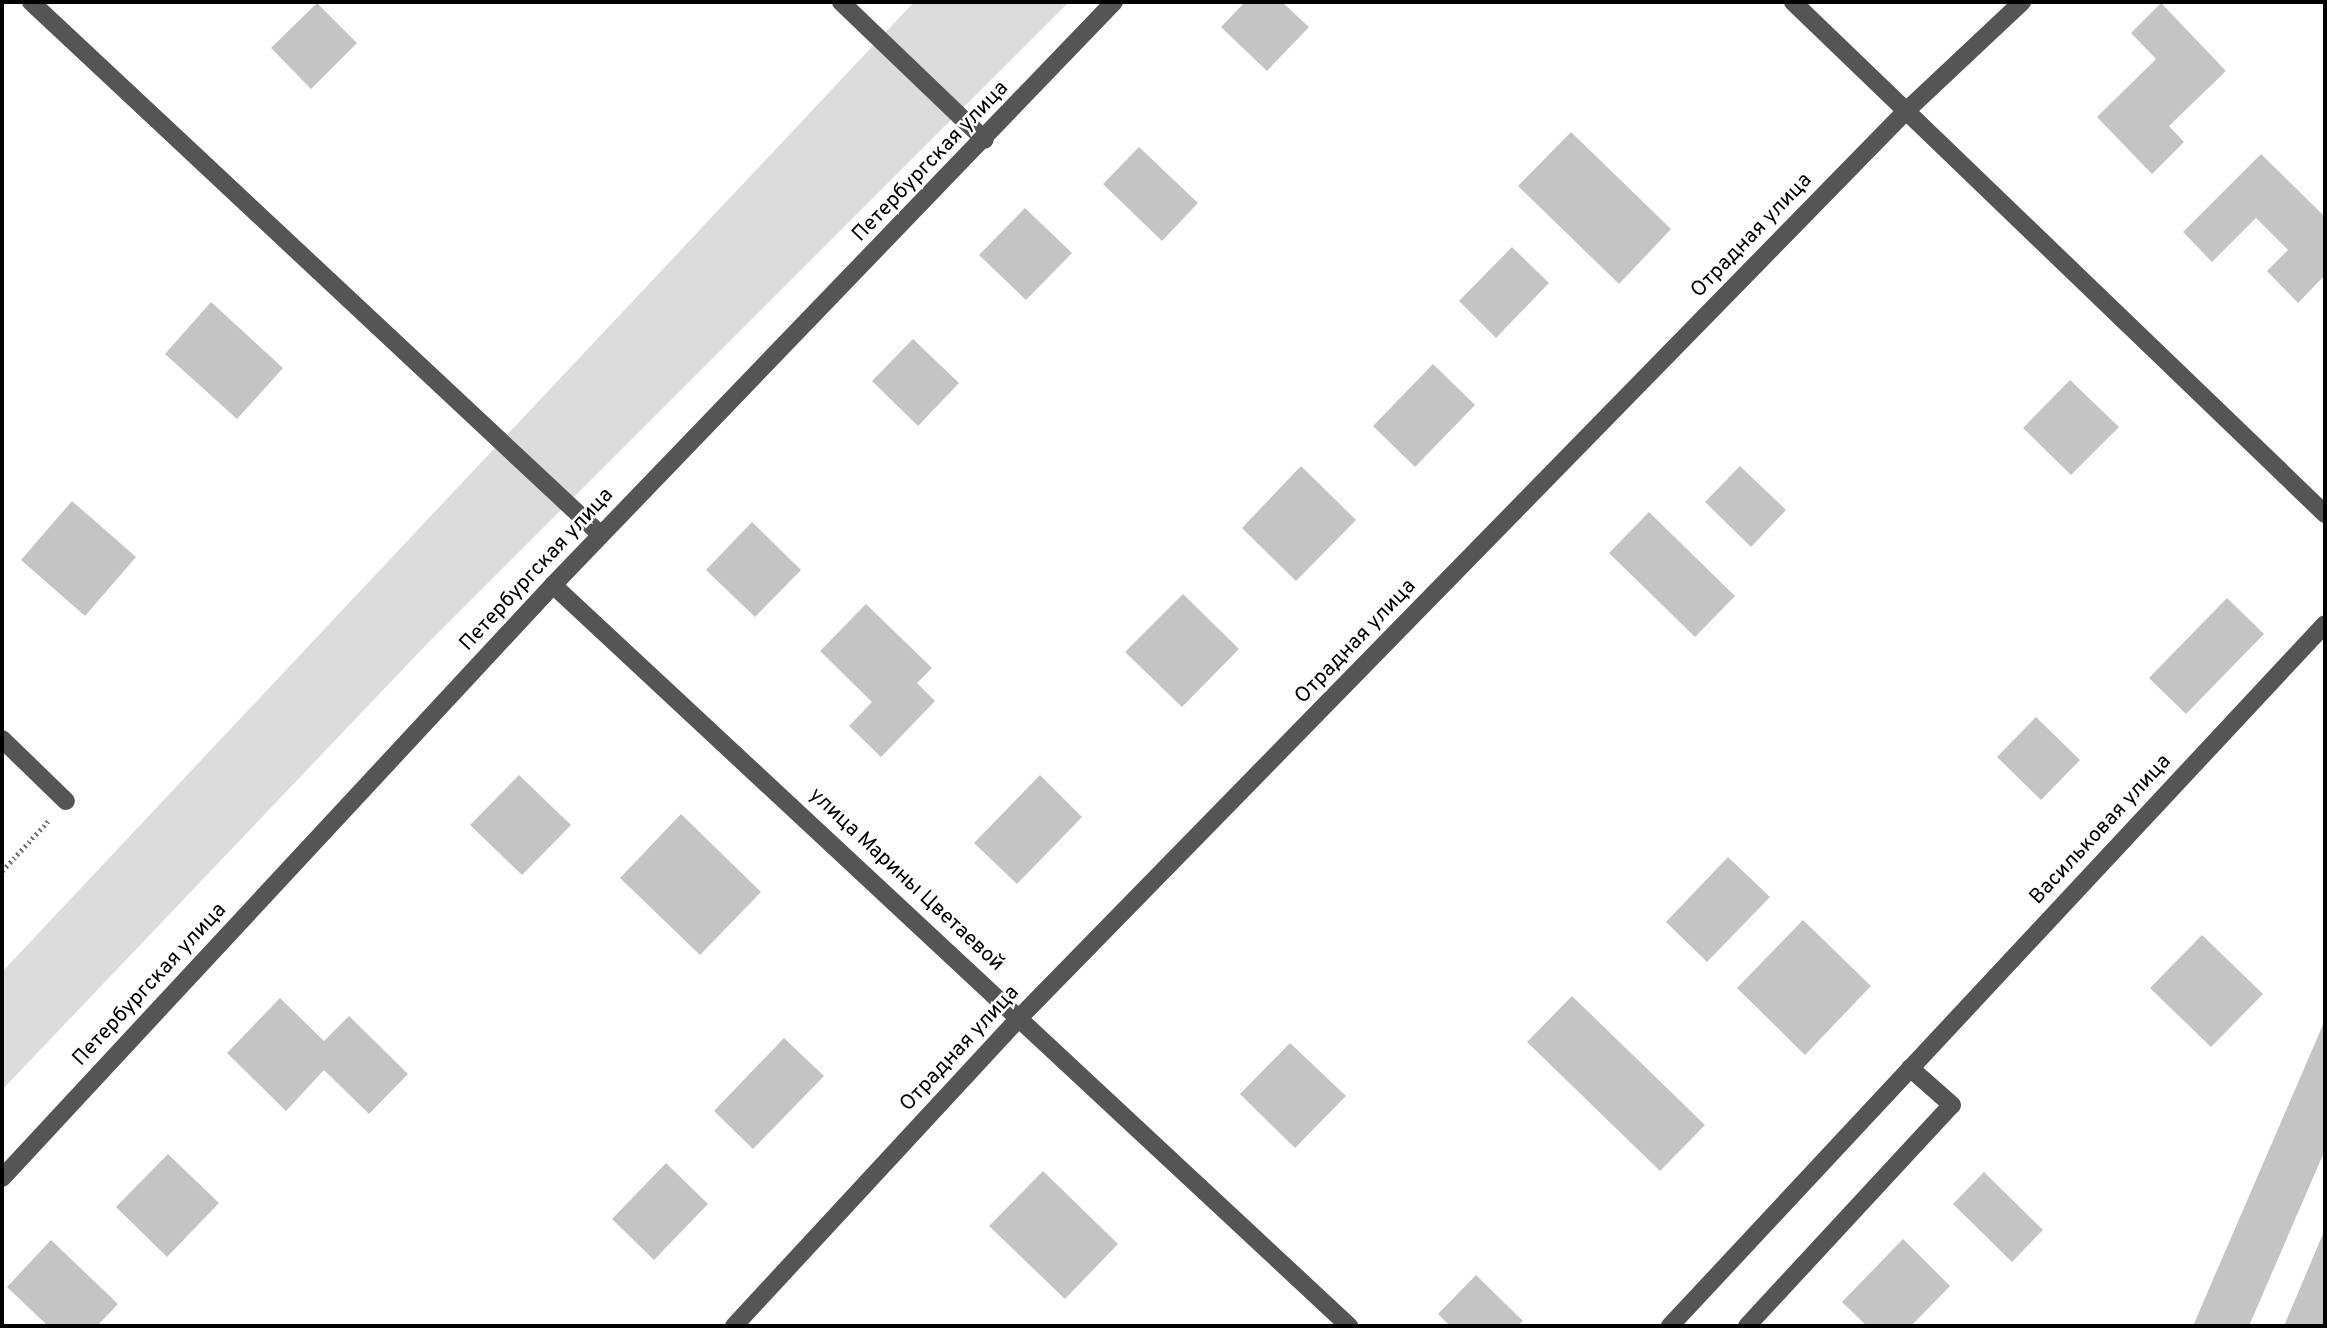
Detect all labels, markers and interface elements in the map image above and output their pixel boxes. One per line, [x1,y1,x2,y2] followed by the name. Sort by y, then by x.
[848,76,1014,248] street label: Петербургская улица
[1686,168,1818,304] street label: Отрадная улица
[455,483,619,657] street label: Петербургская улица
[1290,574,1422,710] street label: Отрадная улица
[2025,750,2177,910] street label: Васильковая улица
[803,783,1009,977] street label: улица Марины Цветаевой
[68,898,232,1072] street label: Петербургская улица
[895,981,1025,1117] street label: Отрадная улица

